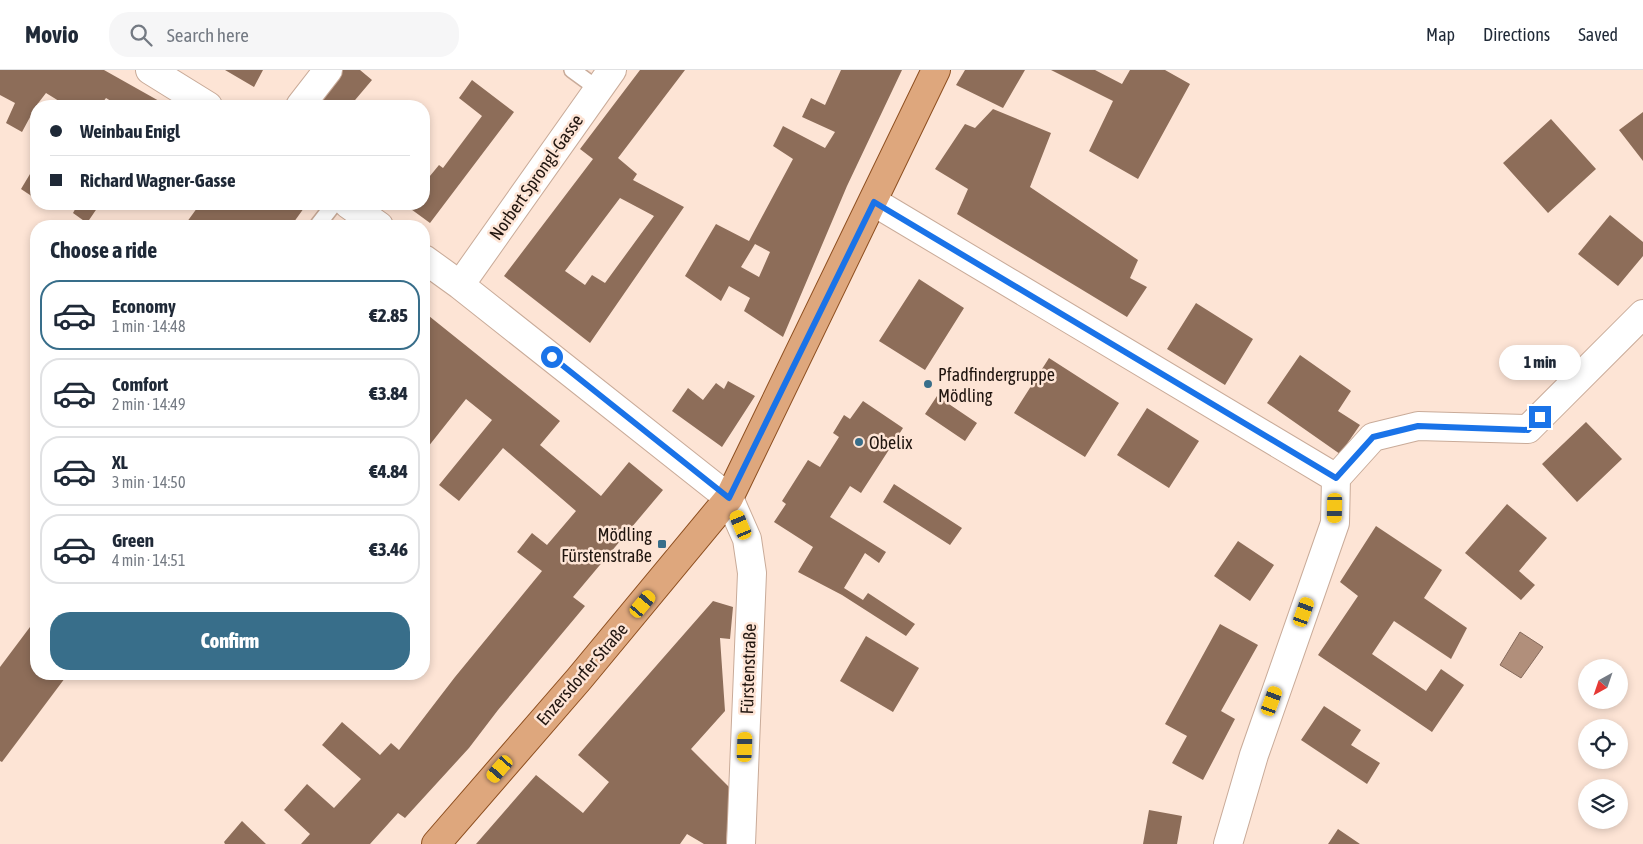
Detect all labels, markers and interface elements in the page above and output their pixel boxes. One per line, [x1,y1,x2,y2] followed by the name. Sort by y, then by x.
[109,12,459,57] search box
[25,21,79,48] text: Movio
[127,21,155,49] icon: search
[167,24,249,46] text: Search here
[1426,24,1455,45] text: Map
[1483,24,1550,45] text: Directions
[1578,24,1618,45] text: Saved
[485,110,587,244] street label: Norbert Sprongl-Gasse
[80,120,180,142] text: Weinbau Enigl
[80,169,236,191] text: Richard Wagner-Gasse
[50,237,157,263] text: Choose a ride
[52,293,97,338] icon: car
[112,295,176,317] text: Economy
[369,304,408,326] text: €2.85
[112,317,185,335] text: 1 min · 14:48
[1499,344,1581,380] callout: 1 min
[541,346,563,368] route start
[1524,353,1556,371] text: 1 min
[938,364,1055,406] place label: Pfadfindergruppe Mödling
[52,371,97,416] icon: car
[112,373,168,395] text: Comfort
[922,378,934,390] marker: Pfadfindergruppe Mödling
[369,382,408,404] text: €3.84
[112,395,185,413] text: 2 min · 14:49
[1529,406,1551,428] route end
[869,432,912,453] place label: Obelix
[853,436,865,448] marker: Obelix
[52,449,97,494] icon: car
[112,451,128,473] text: XL
[369,460,408,482] text: €4.84
[112,473,185,491] text: 3 min · 14:50
[1327,493,1342,523] car
[728,508,753,542] car
[561,524,652,566] place label: Mödling Fürstenstraße
[52,527,97,572] icon: car
[112,529,154,551] text: Green
[369,538,408,560] text: €3.46
[656,538,668,550] marker: Mödling Fürstenstraße
[112,551,185,569] text: 4 min · 14:51
[627,588,658,620] car
[1291,595,1316,629] car
[50,612,410,670] button: Confirm
[532,619,632,729] street label: Enzersdorfer Straße
[736,623,760,715] street label: Fürstenstraße
[1578,659,1628,709] north arrow
[1578,659,1628,829] map controls
[1259,684,1284,718] car
[1578,719,1628,769] button: locate
[736,732,753,762] car
[484,753,515,785] car
[1578,779,1628,829] button: layers

